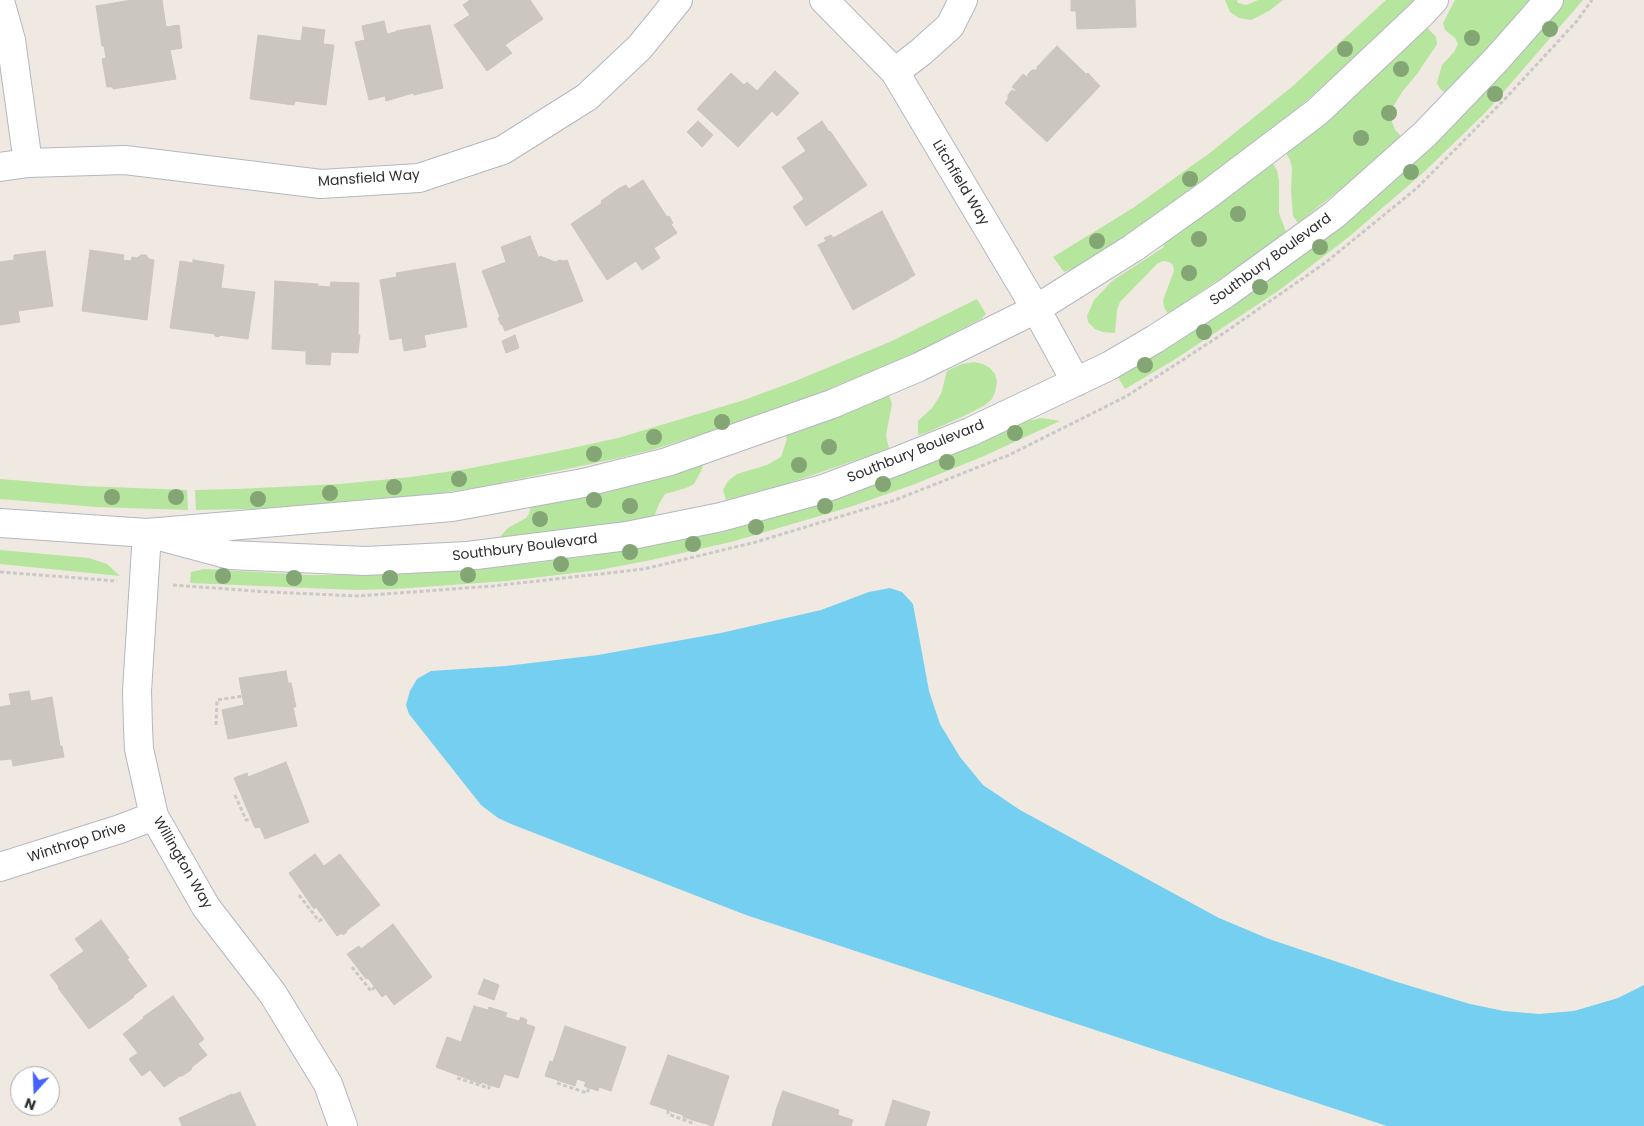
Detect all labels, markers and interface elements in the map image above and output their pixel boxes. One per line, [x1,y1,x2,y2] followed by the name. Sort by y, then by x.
[928,137,992,229] street label: Litchfield Way
[317,167,421,191] street label: Mansfield Way
[1207,210,1335,310] street label: Southbury Boulevard
[845,417,987,487] street label: Southbury Boulevard
[451,531,599,565] street label: Southbury Boulevard
[149,814,215,912] street label: Willington Way
[26,819,128,867] street label: Winthrop Drive
[10,1066,60,1116] north arrow
[22,1093,39,1115] text: N

